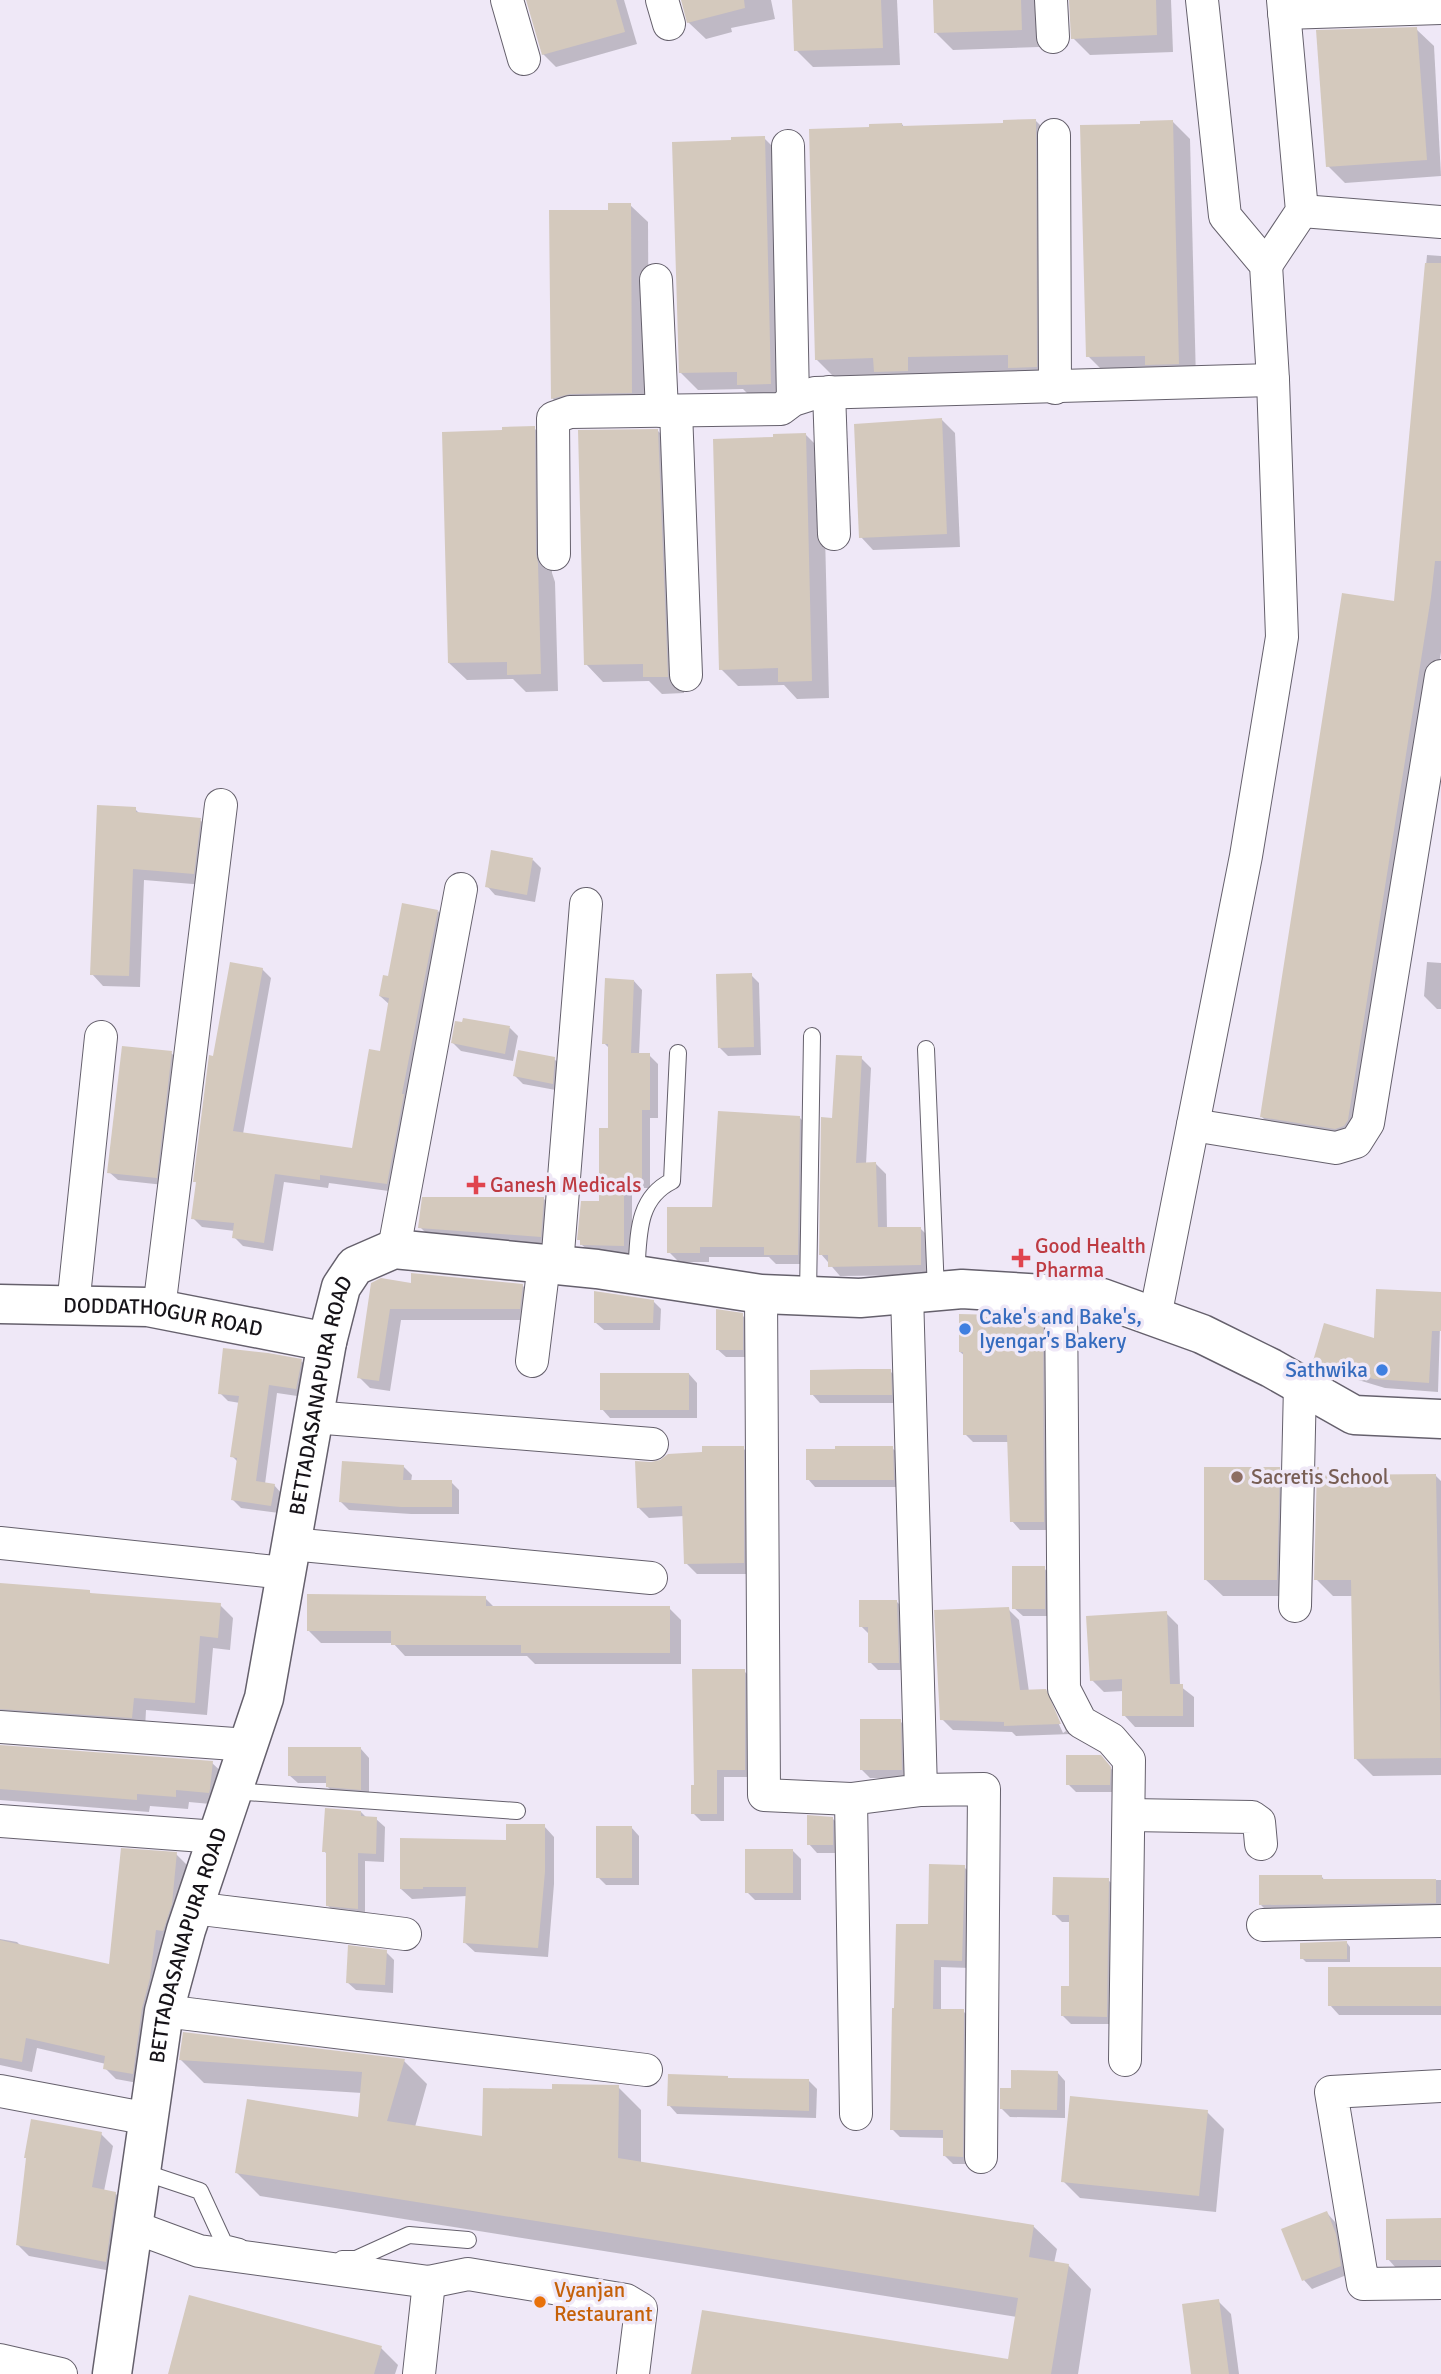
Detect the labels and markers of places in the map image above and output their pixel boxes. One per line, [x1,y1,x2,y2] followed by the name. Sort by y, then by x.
[490,1172,641,1198] place label: Ganesh Medicals
[468,1177,484,1193] marker: Ganesh Medicals
[1035,1233,1146,1283] place label: Good Health Pharma
[1013,1250,1029,1266] marker: Good Health Pharma
[979,1304,1142,1354] place label: Cake's and Bake's, Iyengar's Bakery
[957,1321,973,1337] marker: Cake's and Bake's, Iyengar's Bakery
[1285,1357,1368,1383] place label: Sathwika
[1374,1362,1390,1378] marker: Sathwika
[1251,1464,1389,1490] place label: Sacretis School
[1229,1469,1245,1485] marker: Sacretis School
[554,2277,653,2327] place label: Vyanjan Restaurant
[532,2294,548,2310] marker: Vyanjan Restaurant

